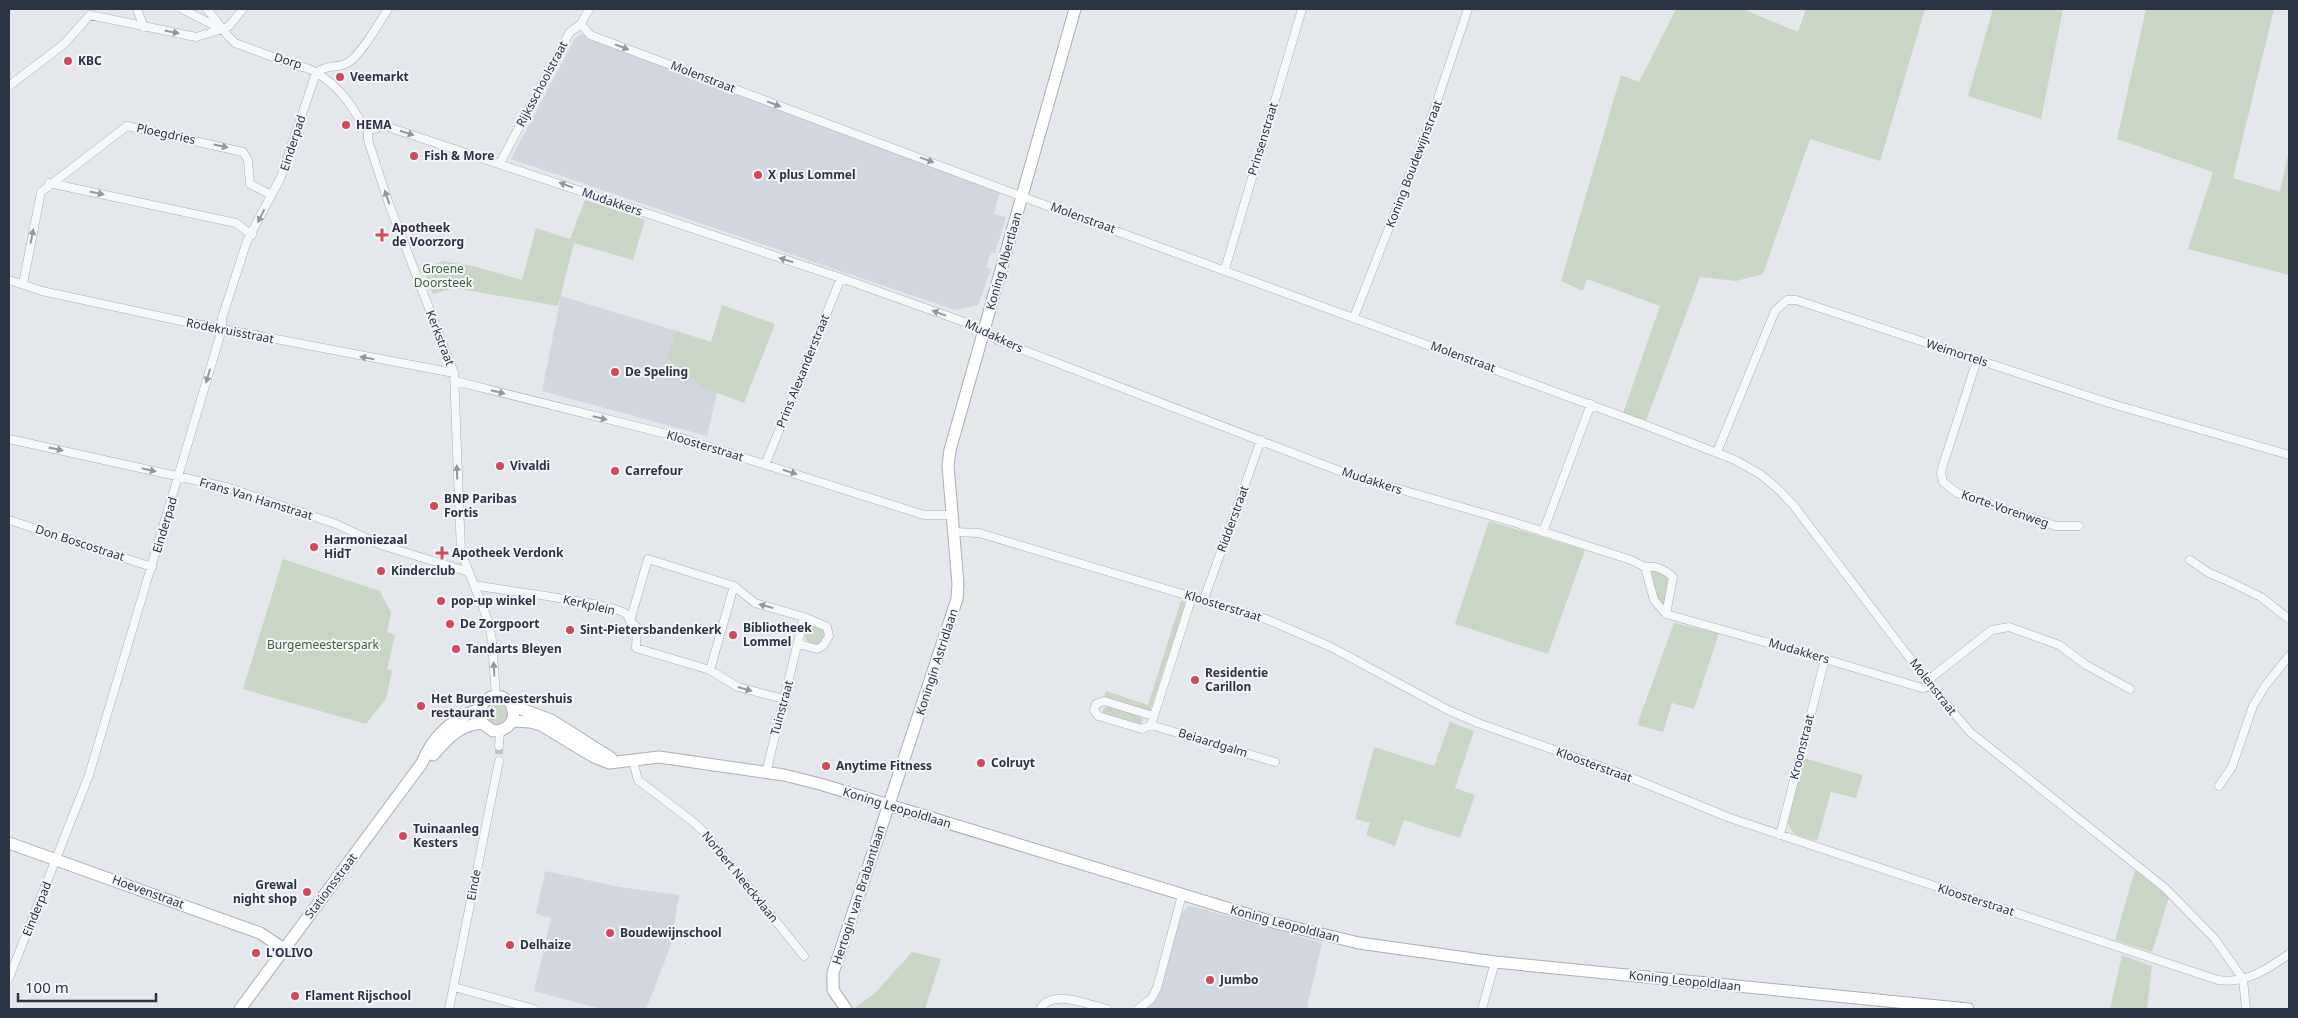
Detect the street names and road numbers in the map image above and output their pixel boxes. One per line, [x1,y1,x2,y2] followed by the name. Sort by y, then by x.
[512,37,572,130] street label: Rijksschoolstraat
[272,48,304,73] street label: Dorp
[668,56,739,97] street label: Molenstraat
[1381,97,1446,230] street label: Koning Boudewijnstraat
[1243,100,1282,177] street label: Prinsenstraat
[276,113,310,173] street label: Einderpad
[135,119,197,148] street label: Ploegdries
[580,183,645,220] street label: Mudakkers
[1048,198,1119,237] street label: Molenstraat
[981,210,1026,312] street label: Koning Albertlaan
[422,308,459,369] street label: Kerkstraat
[772,311,833,430] street label: Prins Alexanderstraat
[185,314,276,347] street label: Rodekruisstraat
[962,315,1026,357] street label: Mudakkers
[1924,335,1991,371] street label: Weimortels
[1428,337,1499,376] street label: Molenstraat
[665,426,746,465] street label: Kloosterstraat
[1340,463,1405,498] street label: Mudakkers
[197,473,316,524] street label: Frans Van Hamstraat
[1213,483,1253,554] street label: Ridderstraat
[1959,486,2051,531] street label: Korte-Vorenweg
[148,495,181,555] street label: Einderpad
[33,520,128,565] street label: Don Boscostraat
[1183,586,1264,625] street label: Kloosterstraat
[561,590,617,619] street label: Kerkplein
[911,607,962,717] street label: Koningin Astridlaan
[1767,634,1832,667] street label: Mudakkers
[1906,655,1961,719] street label: Molenstraat
[766,678,797,737] street label: Tuinstraat
[1785,712,1818,781] street label: Kroonstraat
[1176,724,1250,761] street label: Beiaardgalm
[1554,743,1635,786] street label: Kloosterstraat
[841,783,953,832] street label: Koning Leopoldlaan
[828,823,889,967] street label: Hertogin van Brabantlaan
[698,827,783,926] street label: Norbert Neeckxlaan
[300,849,361,922] street label: Stationsstraat
[462,868,485,902] street label: Einde
[110,871,187,913] street label: Hoevenstraat
[18,879,55,939] street label: Einderpad
[1936,879,2017,920] street label: Kloosterstraat
[1229,901,1342,946] street label: Koning Leopoldlaan
[1628,966,1742,995] street label: Koning Leopoldlaan

